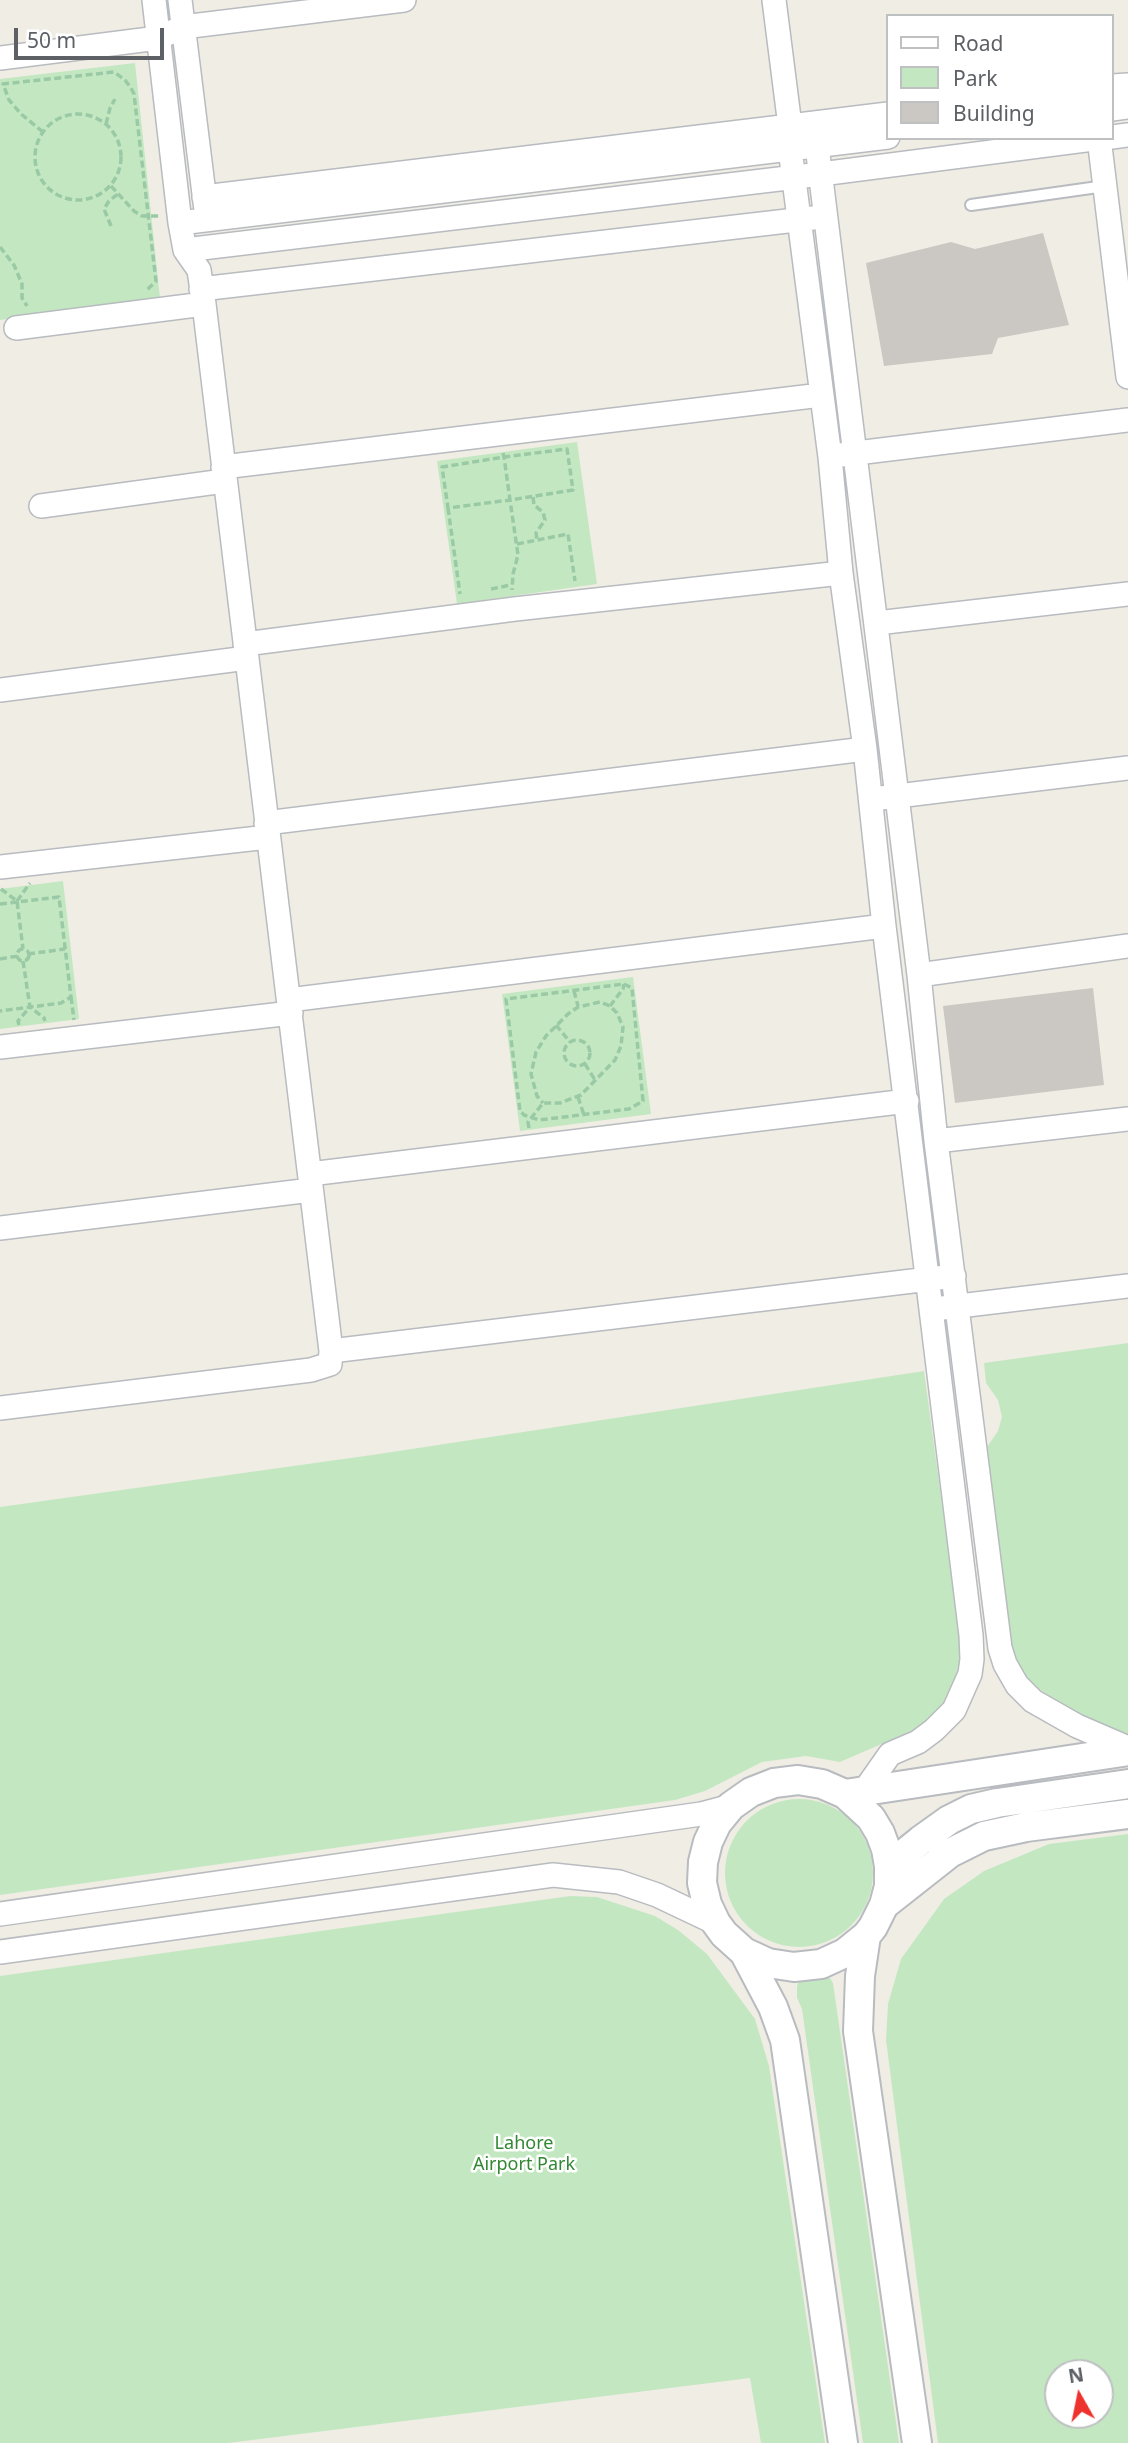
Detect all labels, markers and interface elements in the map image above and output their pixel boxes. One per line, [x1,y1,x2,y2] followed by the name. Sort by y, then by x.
[18,14,168,58] scale bar
[886,14,1114,140] legend
[27,26,76,54] text: 50 m
[953,29,1003,57] text: Road
[953,64,997,92] text: Park
[953,99,1035,127] text: Building
[473,2133,575,2176] park label: Lahore Airport Park
[1044,2359,1114,2429] north arrow
[1066,2361,1086,2389] text: N

